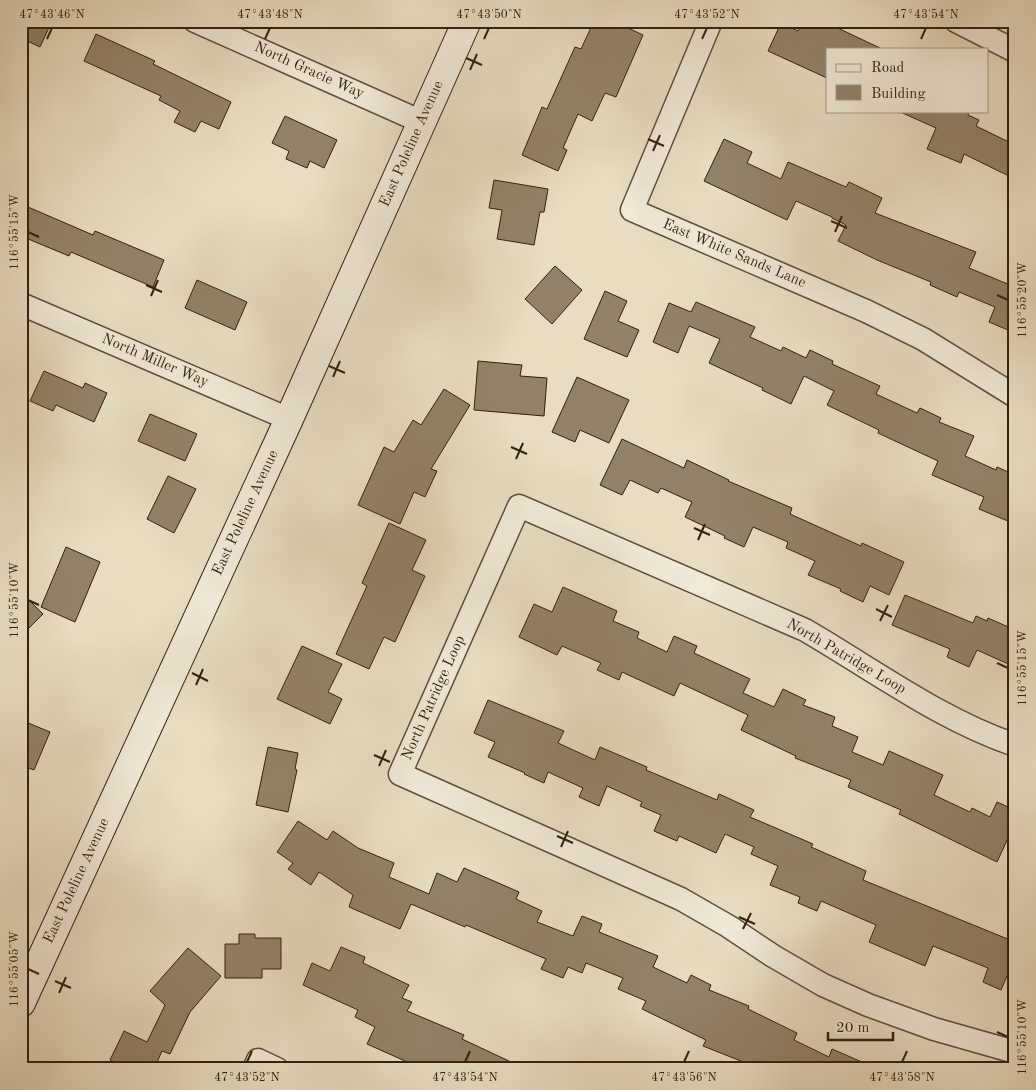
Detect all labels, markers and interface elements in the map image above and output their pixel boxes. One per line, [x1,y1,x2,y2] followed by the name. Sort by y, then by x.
[456,8,522,21] text: 47°43'50"N
[674,8,740,21] text: 47°43'52"N
[893,8,959,21] text: 47°43'54"N
[19,9,85,21] text: 47°43'46"N
[237,9,303,21] text: 47°43'48"N
[252,40,366,102] street label: North Gracie Way
[826,48,988,112] legend
[871,61,905,76] text: Road
[377,79,447,209] street label: East Poleline Avenue
[871,87,926,102] text: Building
[8,194,21,270] text: 116°55'15"W
[660,217,808,291] street label: East White Sands Lane
[1016,262,1029,338] text: 116°55'20"W
[99,332,211,390] street label: North Miller Way
[210,448,282,578] street label: East Poleline Avenue
[8,562,21,638] text: 116°55'10"W
[784,617,908,697] street label: North Patridge Loop
[1016,630,1029,706] text: 116°55'15"W
[400,633,468,763] street label: North Patridge Loop
[41,816,113,946] street label: East Poleline Avenue
[8,931,21,1007] text: 116°55'05"W
[1016,999,1029,1075] text: 116°55'10"W
[828,1010,894,1042] scale bar
[836,1021,870,1036] text: 20 m
[214,1071,280,1084] text: 47°43'52"N
[432,1071,498,1084] text: 47°43'54"N
[651,1071,717,1084] text: 47°43'56"N
[869,1071,935,1084] text: 47°43'58"N

